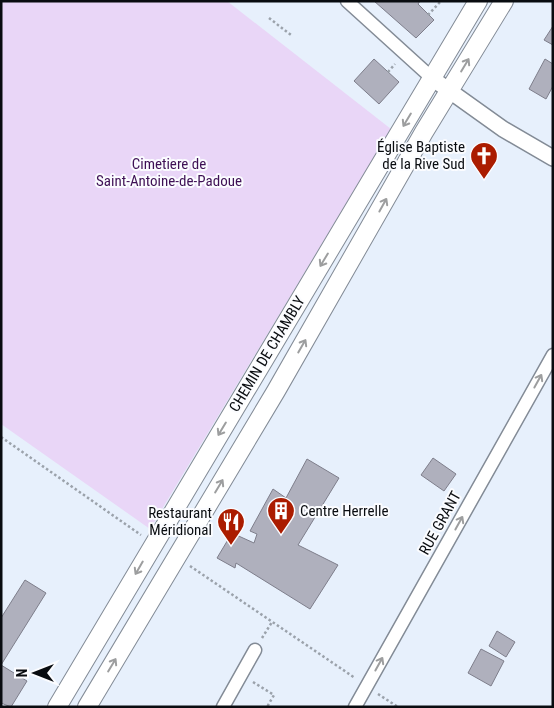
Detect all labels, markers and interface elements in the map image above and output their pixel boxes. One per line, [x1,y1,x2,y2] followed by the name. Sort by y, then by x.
[460,59,470,73] one-way arrow
[402,113,412,127] one-way arrow
[377,138,465,173] place label: Église Baptiste de la Rive Sud
[469,141,499,180] church icon: Église Baptiste de la Rive Sud
[96,155,242,190] park label: Cimetiere de Saint-Antoine-de-Padoue
[378,199,388,213] one-way arrow
[318,252,328,266] one-way arrow
[225,293,309,415] street label: CHEMIN DE CHAMBLY
[297,340,307,354] one-way arrow
[534,374,544,389] one-way arrow
[217,421,227,435] one-way arrow
[215,480,225,494] one-way arrow
[415,488,465,558] street label: RUE GRANT
[266,496,296,535] building icon: Centre Herrelle
[300,502,388,520] place label: Centre Herrelle
[148,504,212,539] place label: Restaurant Méridional
[216,507,246,546] restaurant icon: Restaurant Méridional
[454,516,464,530] one-way arrow
[133,561,143,575] one-way arrow
[10,648,60,698] north arrow
[374,657,384,672] one-way arrow
[108,659,118,673] one-way arrow
[14,669,30,677] text: N

